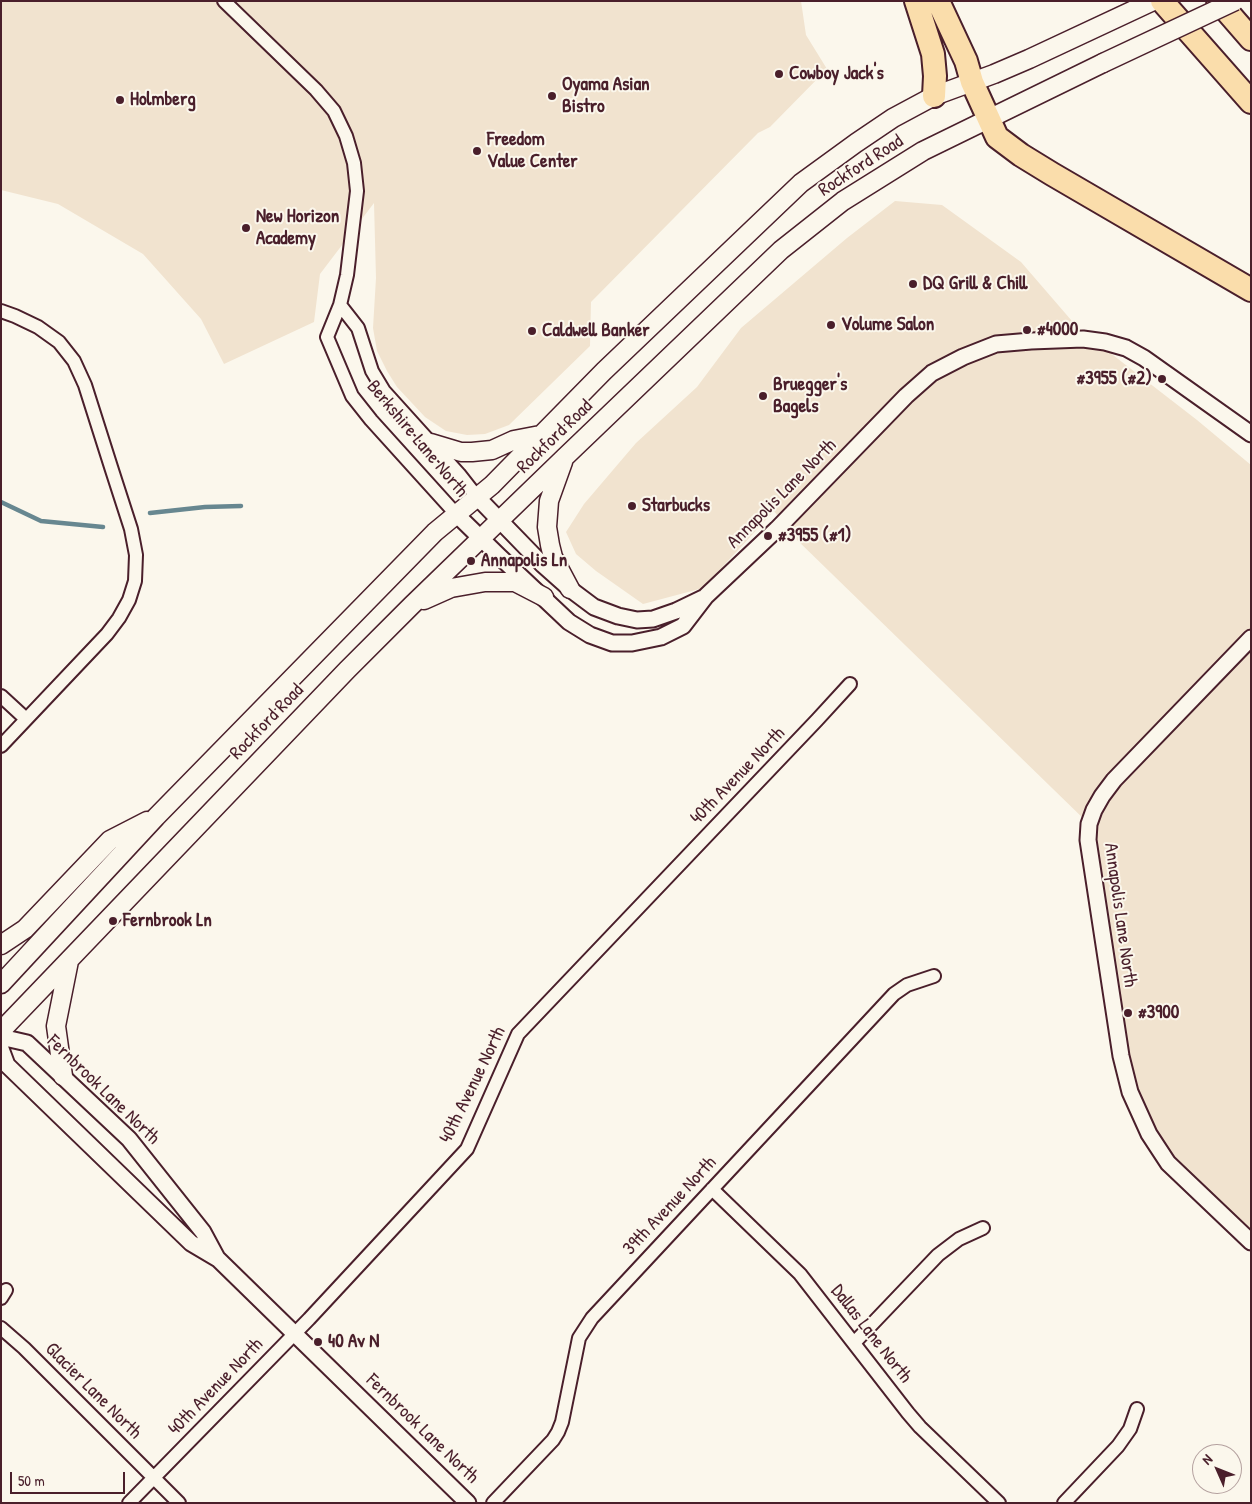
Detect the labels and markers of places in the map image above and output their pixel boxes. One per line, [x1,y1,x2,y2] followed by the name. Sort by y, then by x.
[789,63,884,85] place label: Cowboy Jack's
[773,68,785,80] marker: Cowboy Jack's
[562,74,650,118] place label: Oyama Asian Bistro
[130,89,196,111] place label: Holmberg
[546,90,558,102] marker: Oyama Asian Bistro
[114,94,126,106] marker: Holmberg
[487,129,578,173] place label: Freedom Value Center
[471,145,483,157] marker: Freedom Value Center
[256,206,339,250] place label: New Horizon Academy
[240,222,252,234] marker: New Horizon Academy
[923,273,1027,295] place label: DQ Grill & Chill
[907,278,919,290] marker: DQ Grill & Chill
[841,314,934,336] place label: Volume Salon
[825,319,837,331] marker: Volume Salon
[1037,319,1078,341] place label: #4000
[542,320,650,342] place label: Caldwell Banker
[1021,324,1033,336] marker: #4000
[526,325,538,337] marker: Caldwell Banker
[1077,368,1152,390] place label: #3955 (#2)
[1156,373,1168,385] marker: #3955 (#2)
[773,374,847,418] place label: Bruegger's Bagels
[757,390,769,402] marker: Bruegger's Bagels
[642,495,710,517] place label: Starbucks
[626,500,638,512] marker: Starbucks
[778,525,851,547] place label: #3955 (#1)
[762,530,774,542] marker: #3955 (#1)
[481,550,567,572] place label: Annapolis Ln
[465,555,477,567] marker: Annapolis Ln
[123,910,212,932] place label: Fernbrook Ln
[107,915,119,927] marker: Fernbrook Ln
[1138,1002,1179,1024] place label: #3900
[1122,1007,1134,1019] marker: #3900
[328,1331,379,1353] place label: 40 Av N
[312,1336,324,1348] marker: 40 Av N

